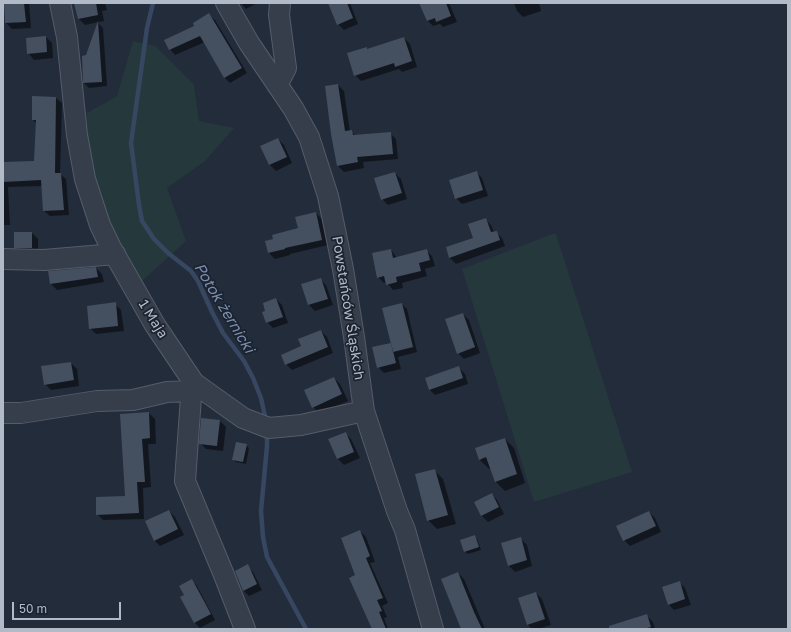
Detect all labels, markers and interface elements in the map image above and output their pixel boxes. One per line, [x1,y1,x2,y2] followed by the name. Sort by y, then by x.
[328,235,368,381] street label: Powstańców Śląskich
[190,260,258,356] water label: Potok żernicki
[135,297,171,341] street label: 1 Maja
[14,594,123,620] scale bar
[19,601,47,616] text: 50 m

